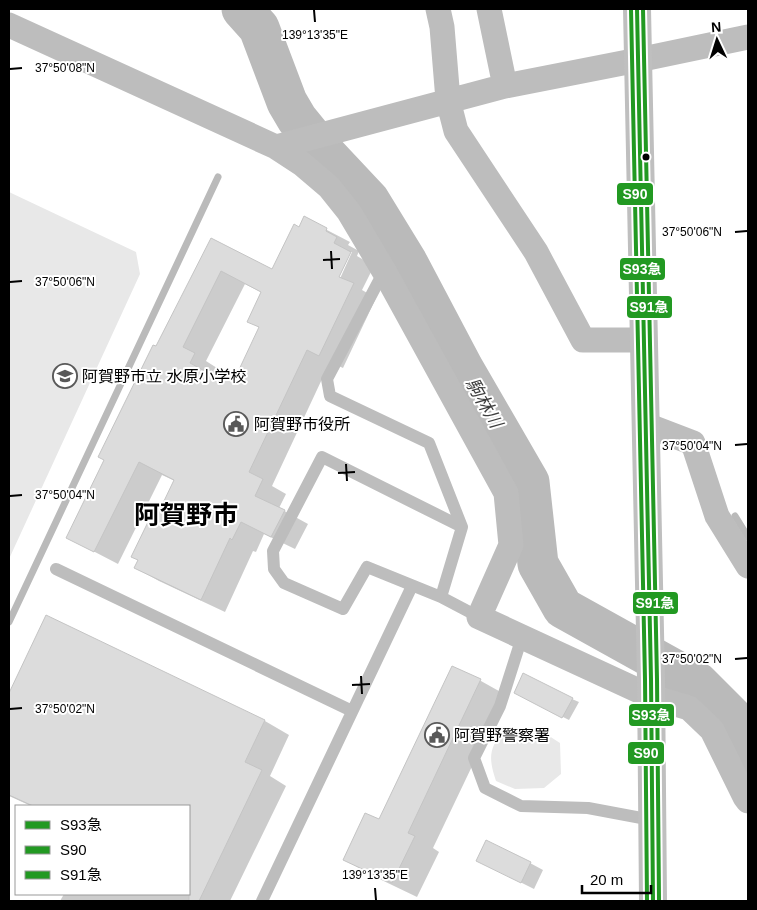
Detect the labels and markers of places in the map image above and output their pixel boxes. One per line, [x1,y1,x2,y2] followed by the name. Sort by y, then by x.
[641,152,651,162] unlabelled marker
[52,363,78,389] school or university icon: 阿賀野市立 水原小学校
[82,368,246,385] place label: 阿賀野市立 水原小学校
[223,411,249,437] public building icon: 阿賀野市役所
[254,416,350,433] place label: 阿賀野市役所
[424,722,450,748] public building icon: 阿賀野警察署
[454,727,550,744] place label: 阿賀野警察署

